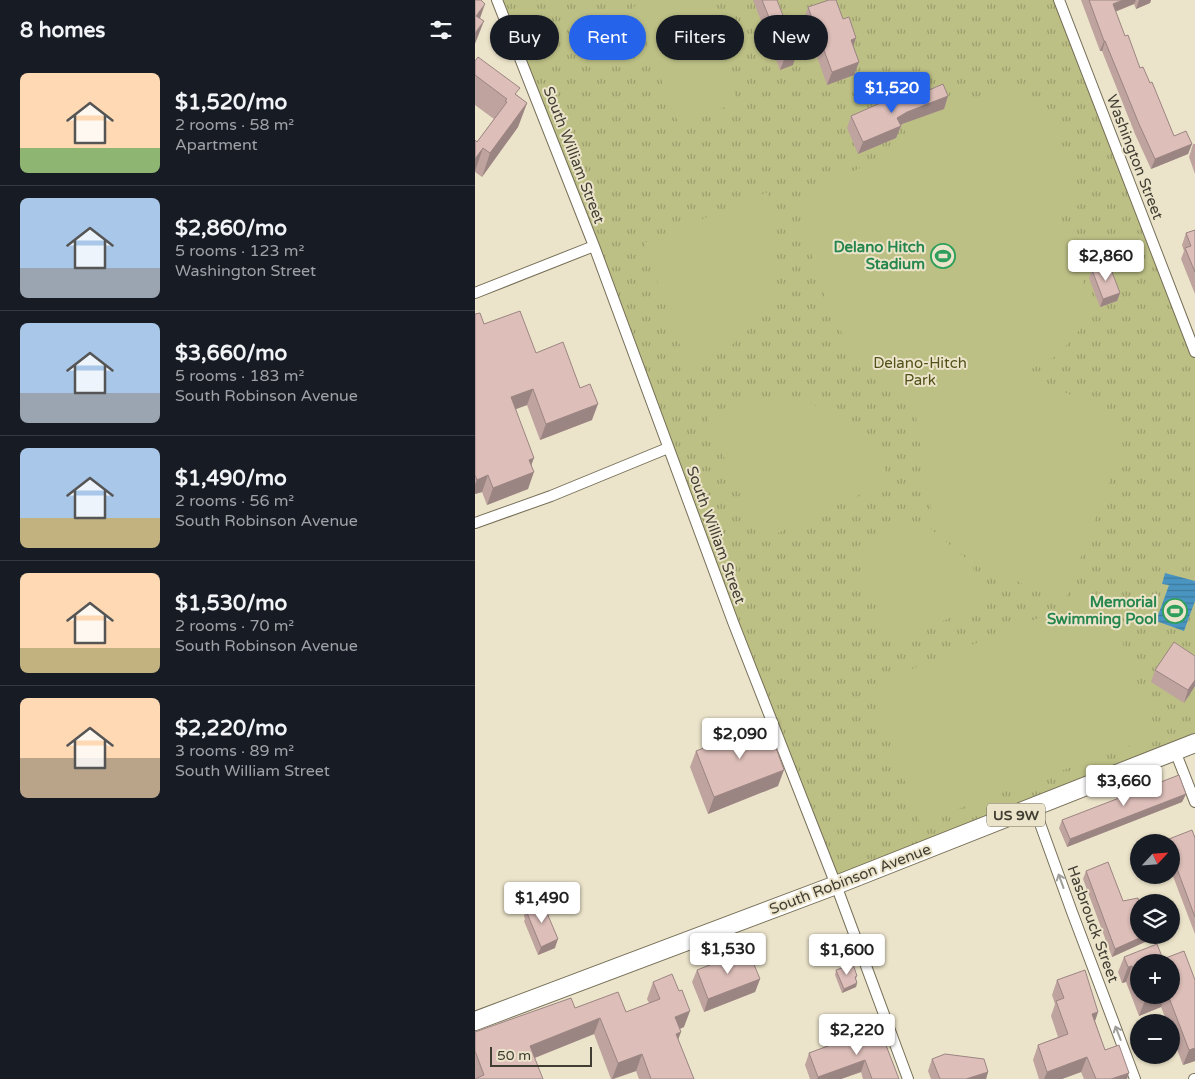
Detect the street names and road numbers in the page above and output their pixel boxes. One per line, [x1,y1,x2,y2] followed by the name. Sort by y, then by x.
[540,84,609,226] street label: South William Street
[1103,92,1167,222] street label: Washington Street
[683,464,749,607] street label: South William Street
[987,804,1045,826] road number: US 9W
[767,840,933,918] street label: South Robinson Avenue
[1063,863,1123,985] street label: Hasbrouck Street

